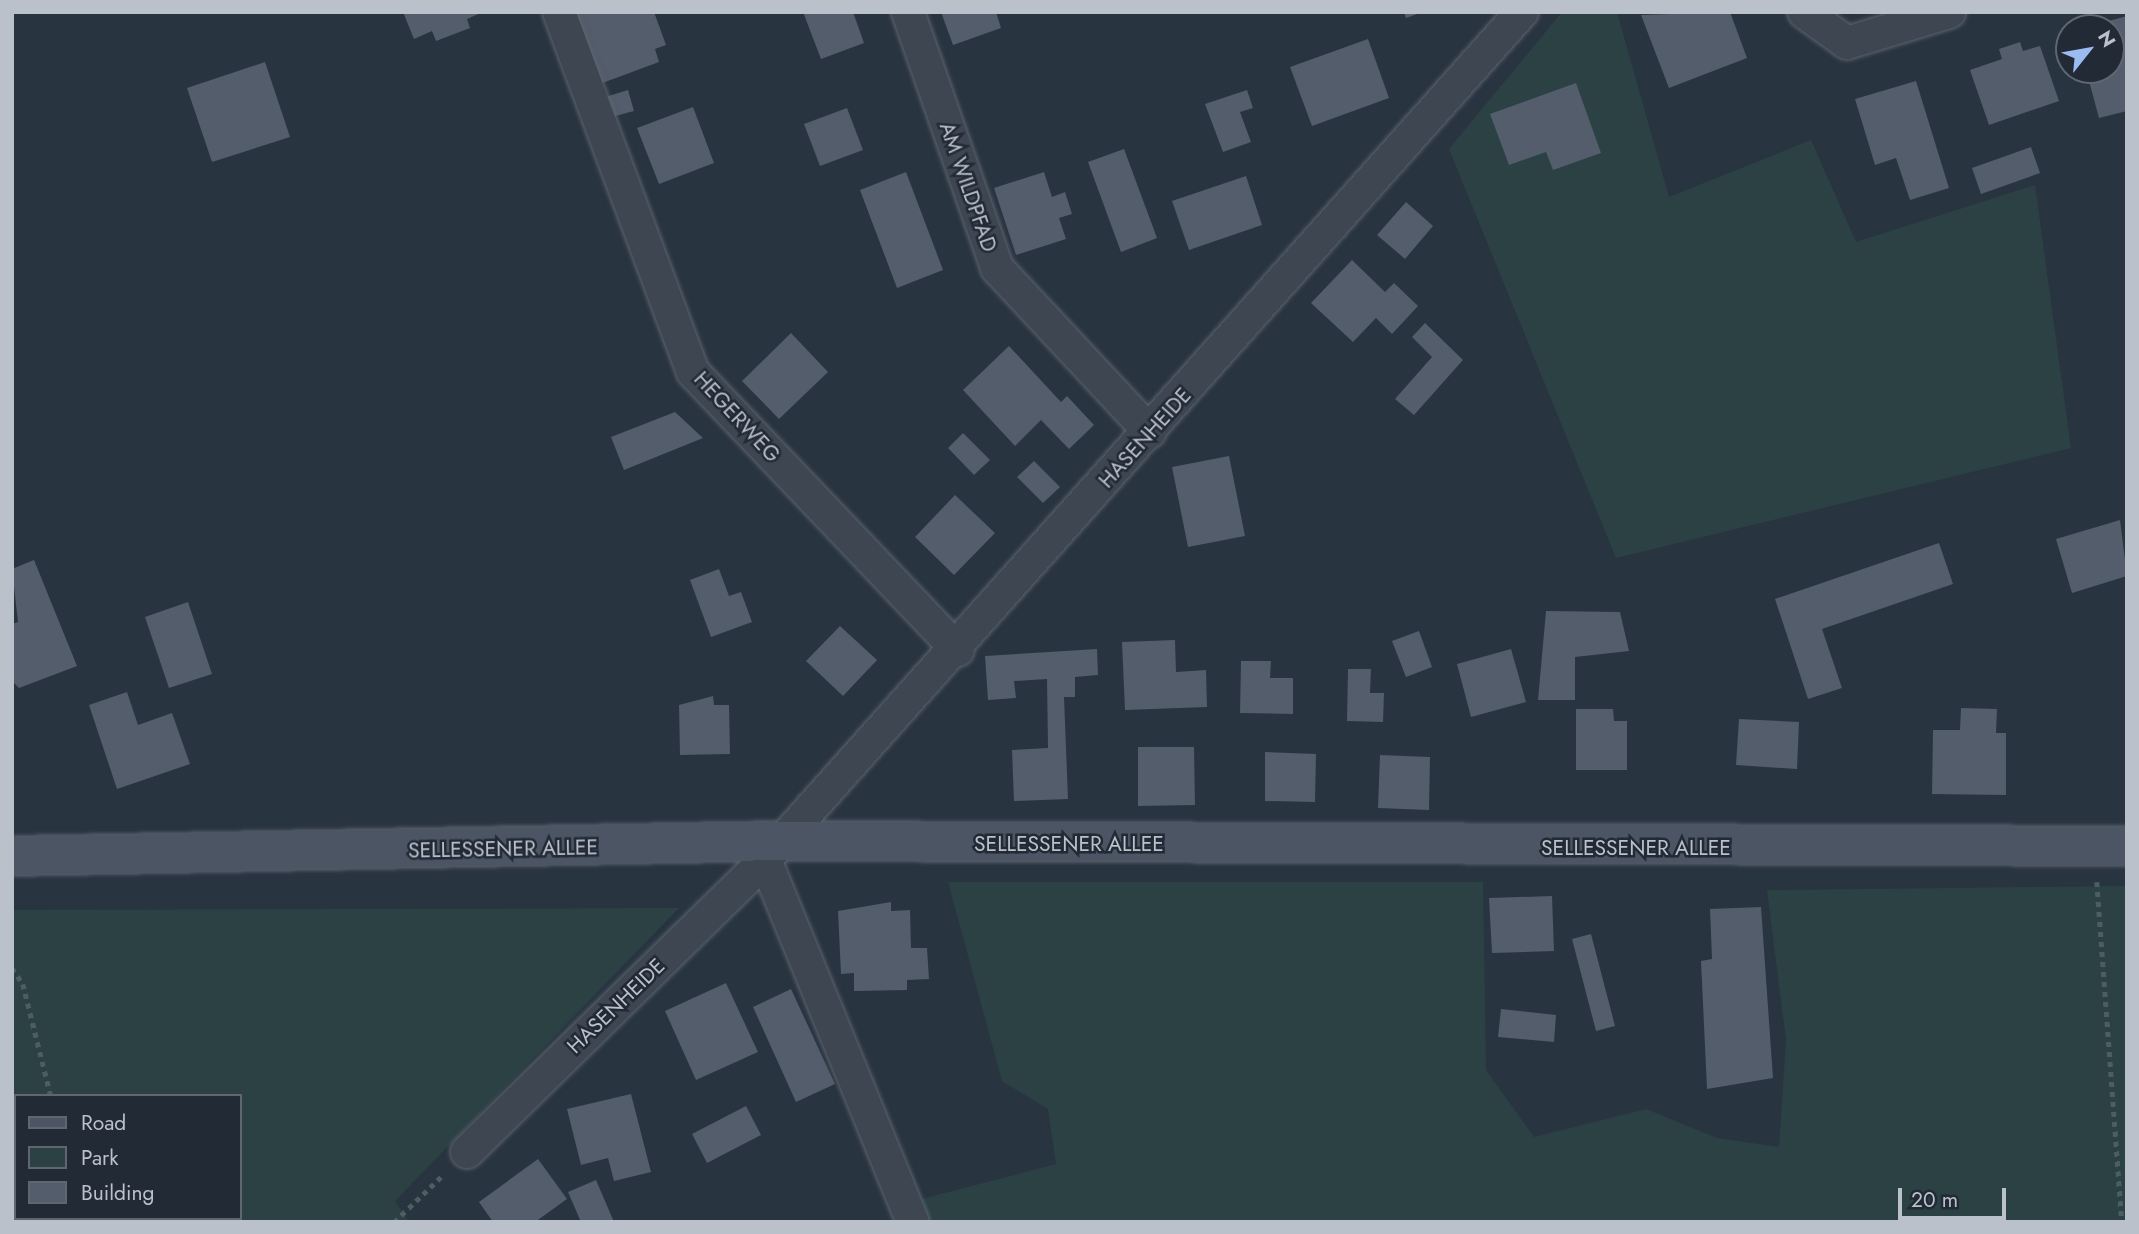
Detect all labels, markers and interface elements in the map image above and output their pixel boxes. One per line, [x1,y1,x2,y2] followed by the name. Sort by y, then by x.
[2055,14,2125,84] north arrow
[2091,26,2122,52] text: N
[934,119,1002,255] street label: AM WILDPFAD
[689,366,785,468] street label: HEGERWEG
[1094,383,1196,493] street label: HASENHEIDE
[974,831,1164,857] street label: SELLESSENER ALLEE
[408,835,598,863] street label: SELLESSENER ALLEE
[1541,835,1731,861] street label: SELLESSENER ALLEE
[562,953,670,1059] street label: HASENHEIDE
[14,1094,242,1220] legend
[81,1108,126,1138] text: Road
[81,1143,118,1173] text: Park
[1901,1174,2010,1218] scale bar
[81,1178,154,1208] text: Building
[1911,1185,1958,1215] text: 20 m

